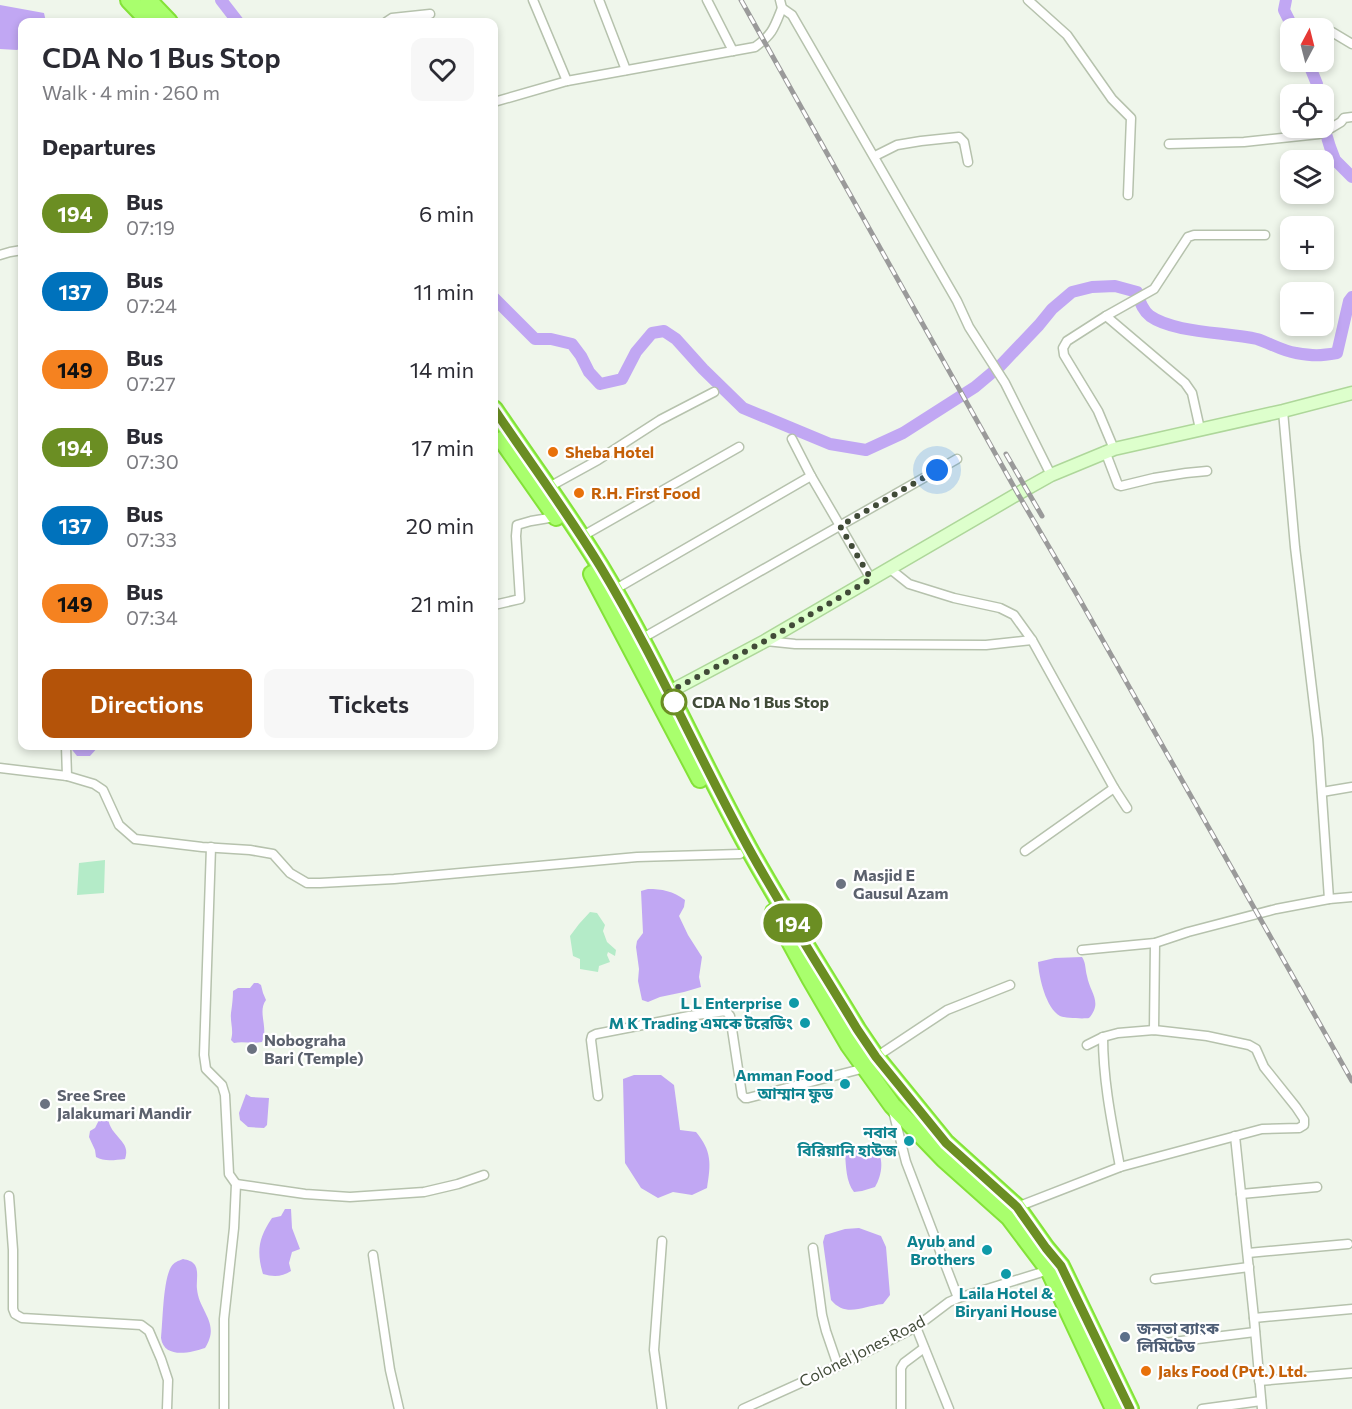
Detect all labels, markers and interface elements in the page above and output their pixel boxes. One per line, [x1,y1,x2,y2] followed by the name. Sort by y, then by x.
[1280,18,1334,72] north arrow
[1280,18,1334,336] map controls
[411,38,474,101] button: heart
[42,40,281,74] text: CDA No 1 Bus Stop
[42,80,220,104] text: Walk · 4 min · 260 m
[1280,84,1334,138] button: locate
[42,133,156,160] text: Departures
[1280,150,1334,204] button: layers
[126,188,163,215] text: Bus
[419,200,474,227] text: 6 min
[57,201,93,226] text: 194
[126,215,175,239] text: 07:19
[1280,216,1334,270] button: +
[126,266,163,293] text: Bus
[414,278,474,305] text: 11 min
[58,279,92,304] text: 137
[1280,282,1334,336] button: −
[126,293,177,317] text: 07:24
[126,344,163,371] text: Bus
[410,356,474,383] text: 14 min
[57,357,93,382] text: 149
[126,371,176,395] text: 07:27
[126,422,163,449] text: Bus
[411,434,474,461] text: 17 min
[57,435,93,460] text: 194
[565,442,654,461] place label: Sheba Hotel
[546,445,560,459] marker: Sheba Hotel
[126,449,179,473] text: 07:30
[922,455,952,485] your location
[591,483,700,502] place label: R.H. First Food
[572,486,586,500] marker: R.H. First Food
[126,500,163,527] text: Bus
[406,512,474,539] text: 20 min
[58,513,92,538] text: 137
[126,527,177,551] text: 07:33
[126,578,163,605] text: Bus
[411,590,474,617] text: 21 min
[57,591,93,616] text: 149
[126,605,178,629] text: 07:34
[42,669,252,738] button: Directions
[264,669,474,738] button: Tickets
[661,689,687,715] marker: CDA No 1 Bus Stop
[692,692,829,711] place label: CDA No 1 Bus Stop
[853,865,948,902] place label: Masjid E Gausul Azam
[834,877,848,891] marker: Masjid E Gausul Azam
[758,904,828,942] line badge: 194
[775,911,811,936] text: 194
[680,993,782,1012] place label: L L Enterprise
[787,996,801,1010] marker: L L Enterprise
[609,1013,793,1032] place label: M K Trading এমকে টরেডিং
[798,1016,812,1030] marker: M K Trading এমকে টরেডিং
[264,1030,364,1067] place label: Nobograha Bari (Temple)
[245,1042,259,1056] marker: Nobograha Bari (Temple)
[735,1065,833,1104] place label: Amman Food আম্মান ফুড
[838,1077,852,1091] marker: Amman Food আম্মান ফুড
[57,1085,192,1122] place label: Sree Sree Jalakumari Mandir
[38,1097,52,1111] marker: Sree Sree Jalakumari Mandir
[796,1122,898,1159] place label: নবাব বিরিয়ানি হাউজ
[902,1134,916,1148] marker: নবাব বিরিয়ানি হাউজ
[907,1231,975,1268] place label: Ayub and Brothers
[980,1243,994,1257] marker: Ayub and Brothers
[999,1267,1013,1281] marker: Laila Hotel & Biryani House
[955,1283,1057,1320] place label: Laila Hotel & Biryani House
[796,1311,928,1390] street label: Colonel Jones Road
[1136,1318,1220,1355] place label: জনতা ব্যাংক লিমিটেড
[1118,1330,1132,1344] marker: জনতা ব্যাংক লিমিটেড
[1158,1361,1307,1380] place label: Jaks Food (Pvt.) Ltd.
[1139,1364,1153,1378] marker: Jaks Food (Pvt.) Ltd.

